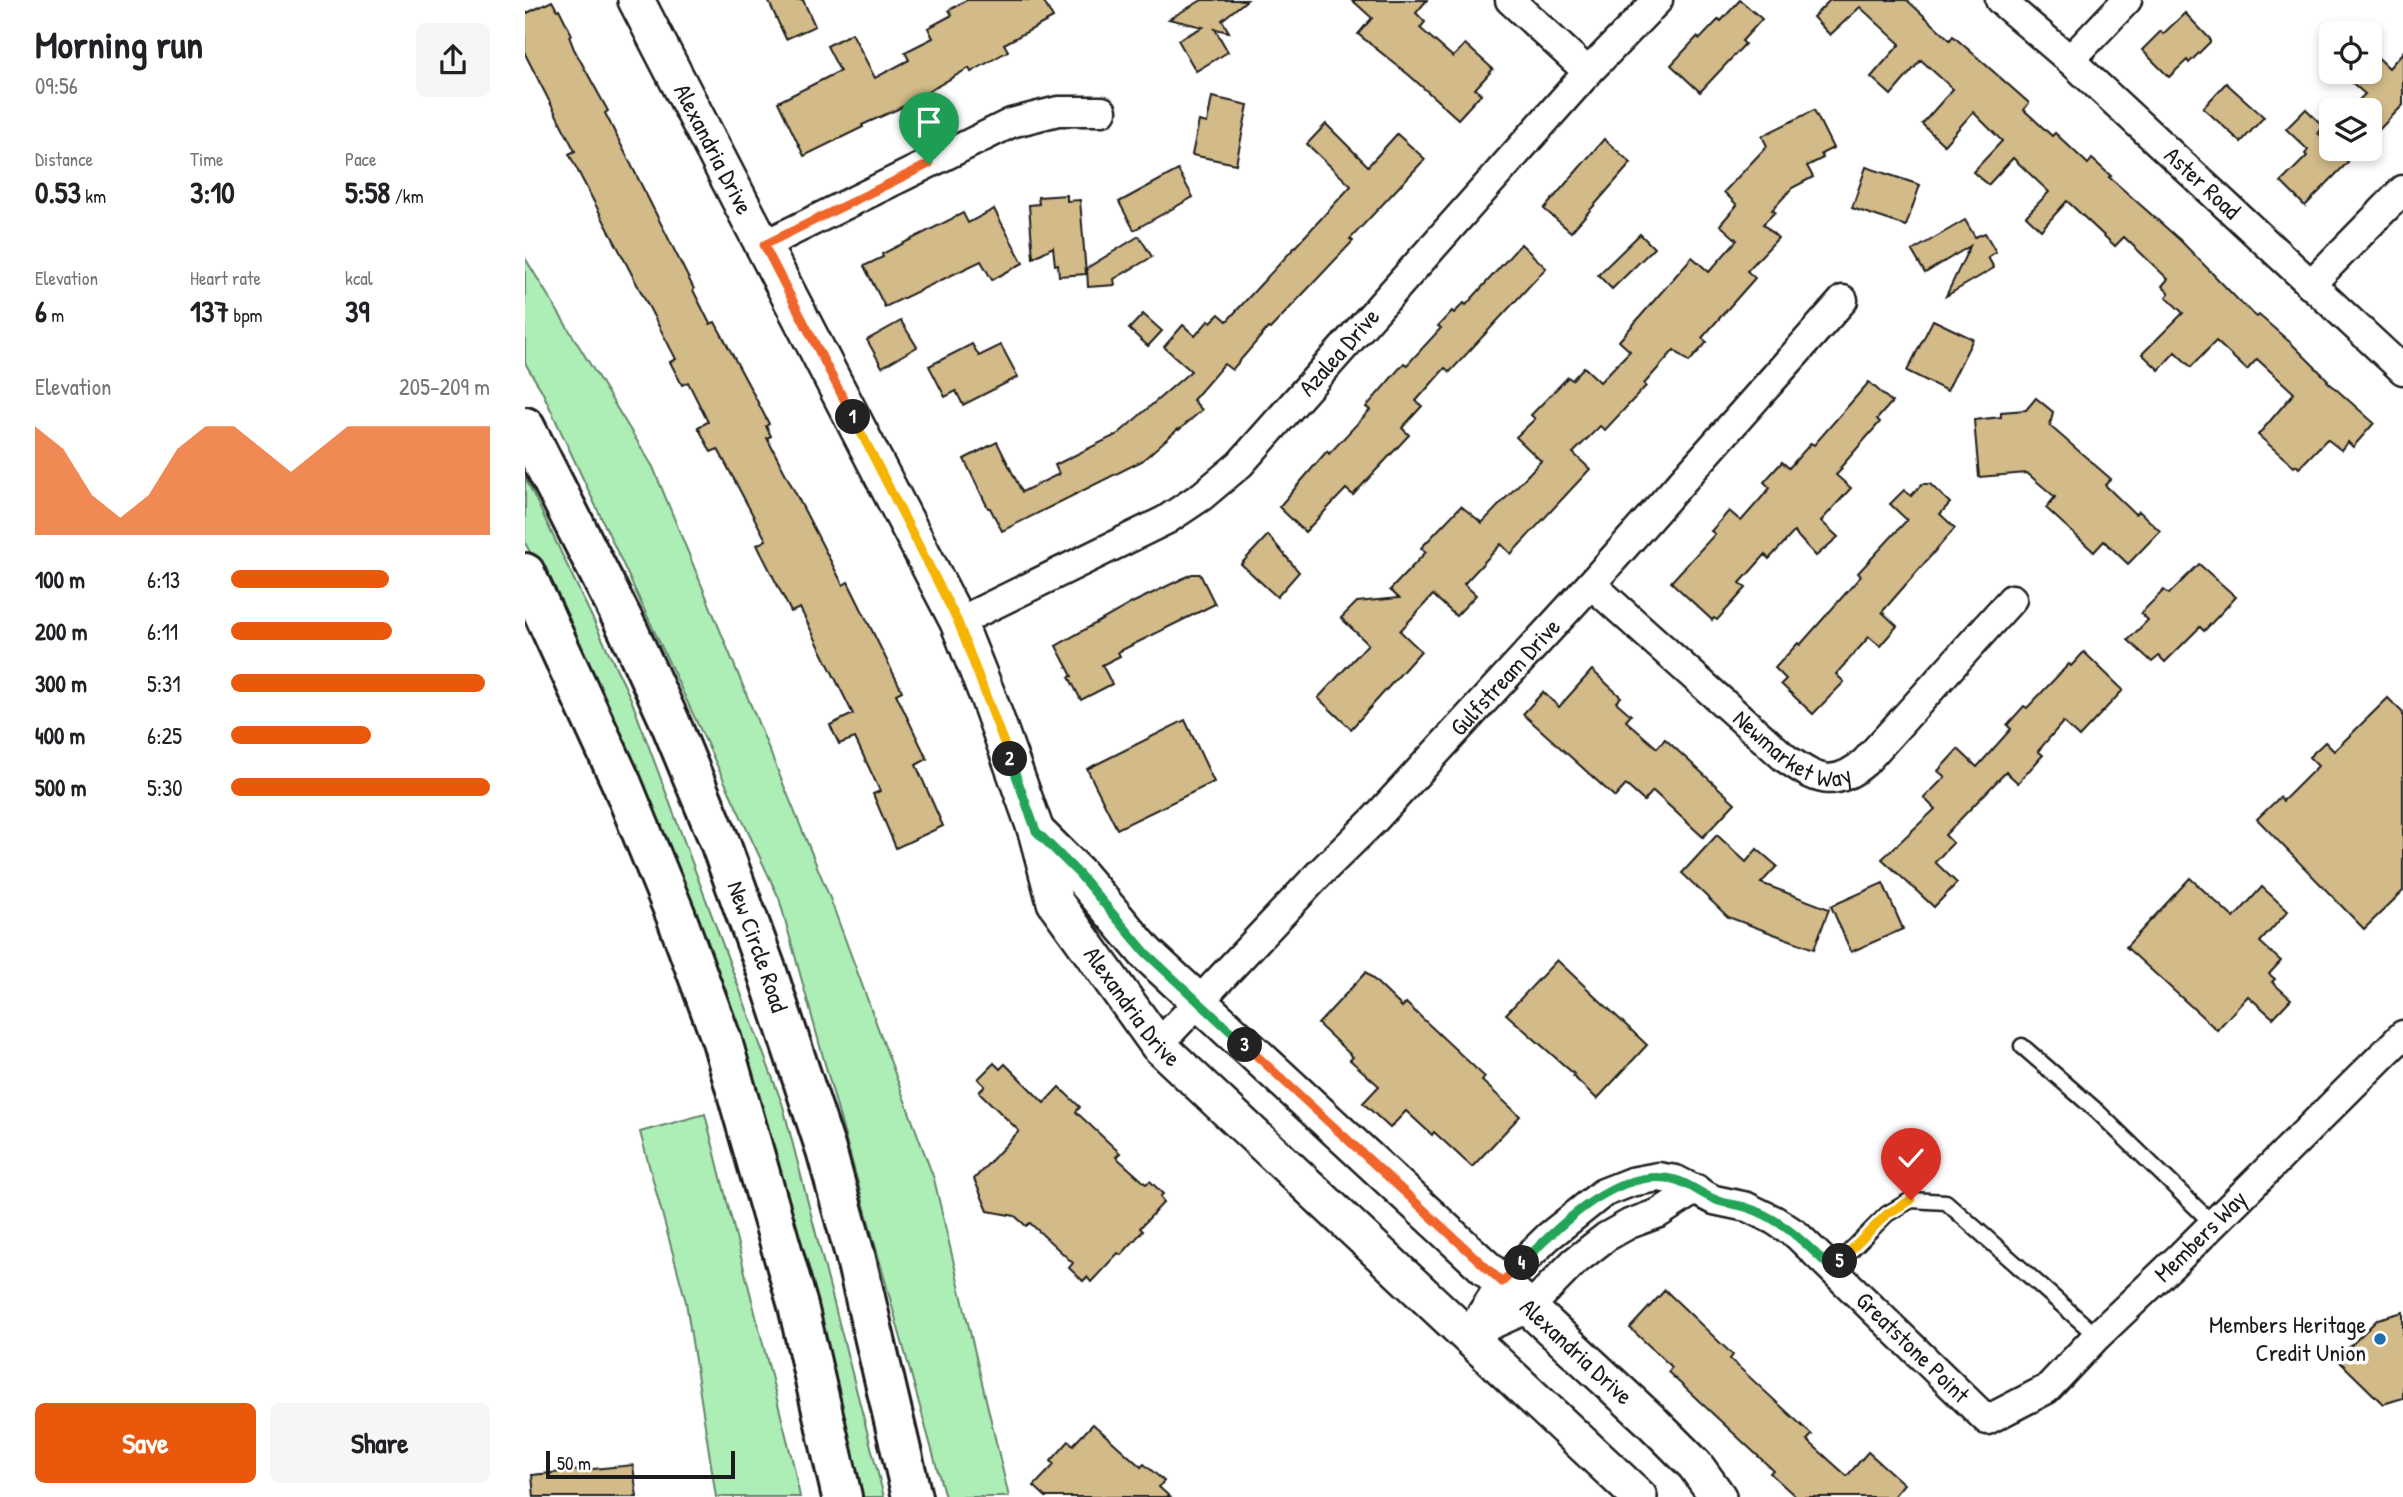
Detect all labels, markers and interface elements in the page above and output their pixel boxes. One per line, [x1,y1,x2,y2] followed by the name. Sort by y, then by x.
[35,18,203,70] text: Morning run
[2319,21,2382,161] map controls
[2319,21,2382,84] button: locate
[416,23,490,97] button: share
[35,70,78,101] text: 09:56
[667,78,761,220] street label: Alexandria Drive
[899,92,959,164] pin
[2319,98,2382,161] button: layers
[910,103,948,141] icon: arrive
[2158,139,2248,226] street label: Aster Road
[35,146,93,172] text: Distance
[190,146,224,172] text: Time
[345,146,377,172] text: Pace
[35,172,81,212] text: 0.53
[190,172,235,212] text: 3:10
[345,172,390,212] text: 5:58
[81,183,106,209] text: km
[390,183,424,209] text: /km
[35,265,98,291] text: Elevation
[190,265,261,291] text: Heart rate
[345,265,373,291] text: kcal
[35,291,47,331] text: 6
[190,291,229,331] text: 137
[345,291,369,331] text: 39
[1291,300,1386,402] street label: Azalea Drive
[47,302,64,328] text: m
[229,302,262,328] text: bpm
[35,371,111,402] text: Elevation
[399,371,490,402] text: 205–209 m
[835,400,871,434] pin: 1
[849,403,856,429] text: 1
[35,564,85,595] text: 100 m
[147,564,180,595] text: 6:13
[1442,610,1567,742] street label: Gulfstream Drive
[35,616,87,647] text: 200 m
[147,616,178,647] text: 6:11
[35,668,87,699] text: 300 m
[147,668,181,699] text: 5:31
[1727,702,1856,794] street label: Newmarket Way
[35,720,85,751] text: 400 m
[147,720,182,751] text: 6:25
[993,742,1028,776] pin: 2
[1005,745,1014,771] text: 2
[35,772,86,803] text: 500 m
[147,772,183,803] text: 5:30
[720,876,796,1016] street label: New Circle Road
[1077,940,1188,1073] street label: Alexandria Drive
[1227,1028,1263,1062] pin: 3
[1240,1031,1249,1057] text: 3
[1881,1128,1941,1200] pin
[1892,1139,1930,1177] icon: check
[2147,1183,2253,1288] street label: Members Way
[1823,1244,1857,1278] pin: 5
[1504,1246,1539,1280] pin: 4
[1835,1247,1844,1273] text: 5
[1518,1249,1525,1275] text: 4
[1850,1284,1978,1410] street label: Greatstone Point
[1514,1291,1641,1412] street label: Alexandria Drive
[2209,1308,2366,1368] place label: Members Heritage Credit Union
[2372,1331,2388,1347] marker: Members Heritage Credit Union
[35,1403,256,1483] button: Save
[270,1403,490,1483] button: Share
[546,1448,735,1480] scale bar
[557,1450,591,1476] text: 50 m

